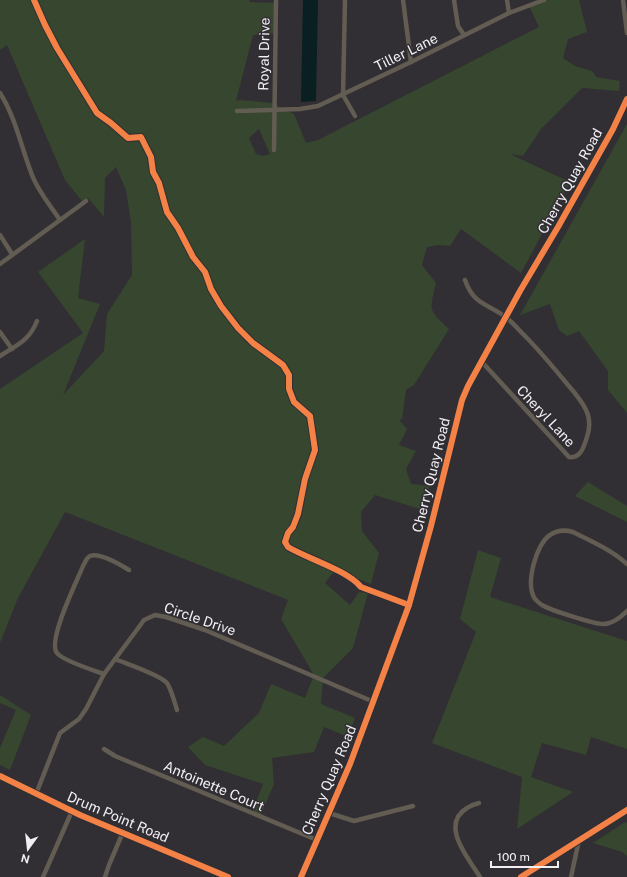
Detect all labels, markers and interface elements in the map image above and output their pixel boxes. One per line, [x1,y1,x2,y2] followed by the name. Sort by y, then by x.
[255,17,273,91] street label: Royal Drive
[372,30,440,74] street label: Tiller Lane
[534,126,606,236] street label: Cherry Quay Road
[514,382,579,450] street label: Cheryl Lane
[409,416,453,534] street label: Cherry Quay Road
[162,599,238,639] street label: Circle Drive
[299,723,359,837] street label: Cherry Quay Road
[161,758,267,814] street label: Antoinette Court
[65,788,171,846] street label: Drum Point Road
[8,829,48,869] north arrow
[491,843,558,869] scale bar
[497,850,530,864] text: 100 m
[20,852,31,866] text: N

